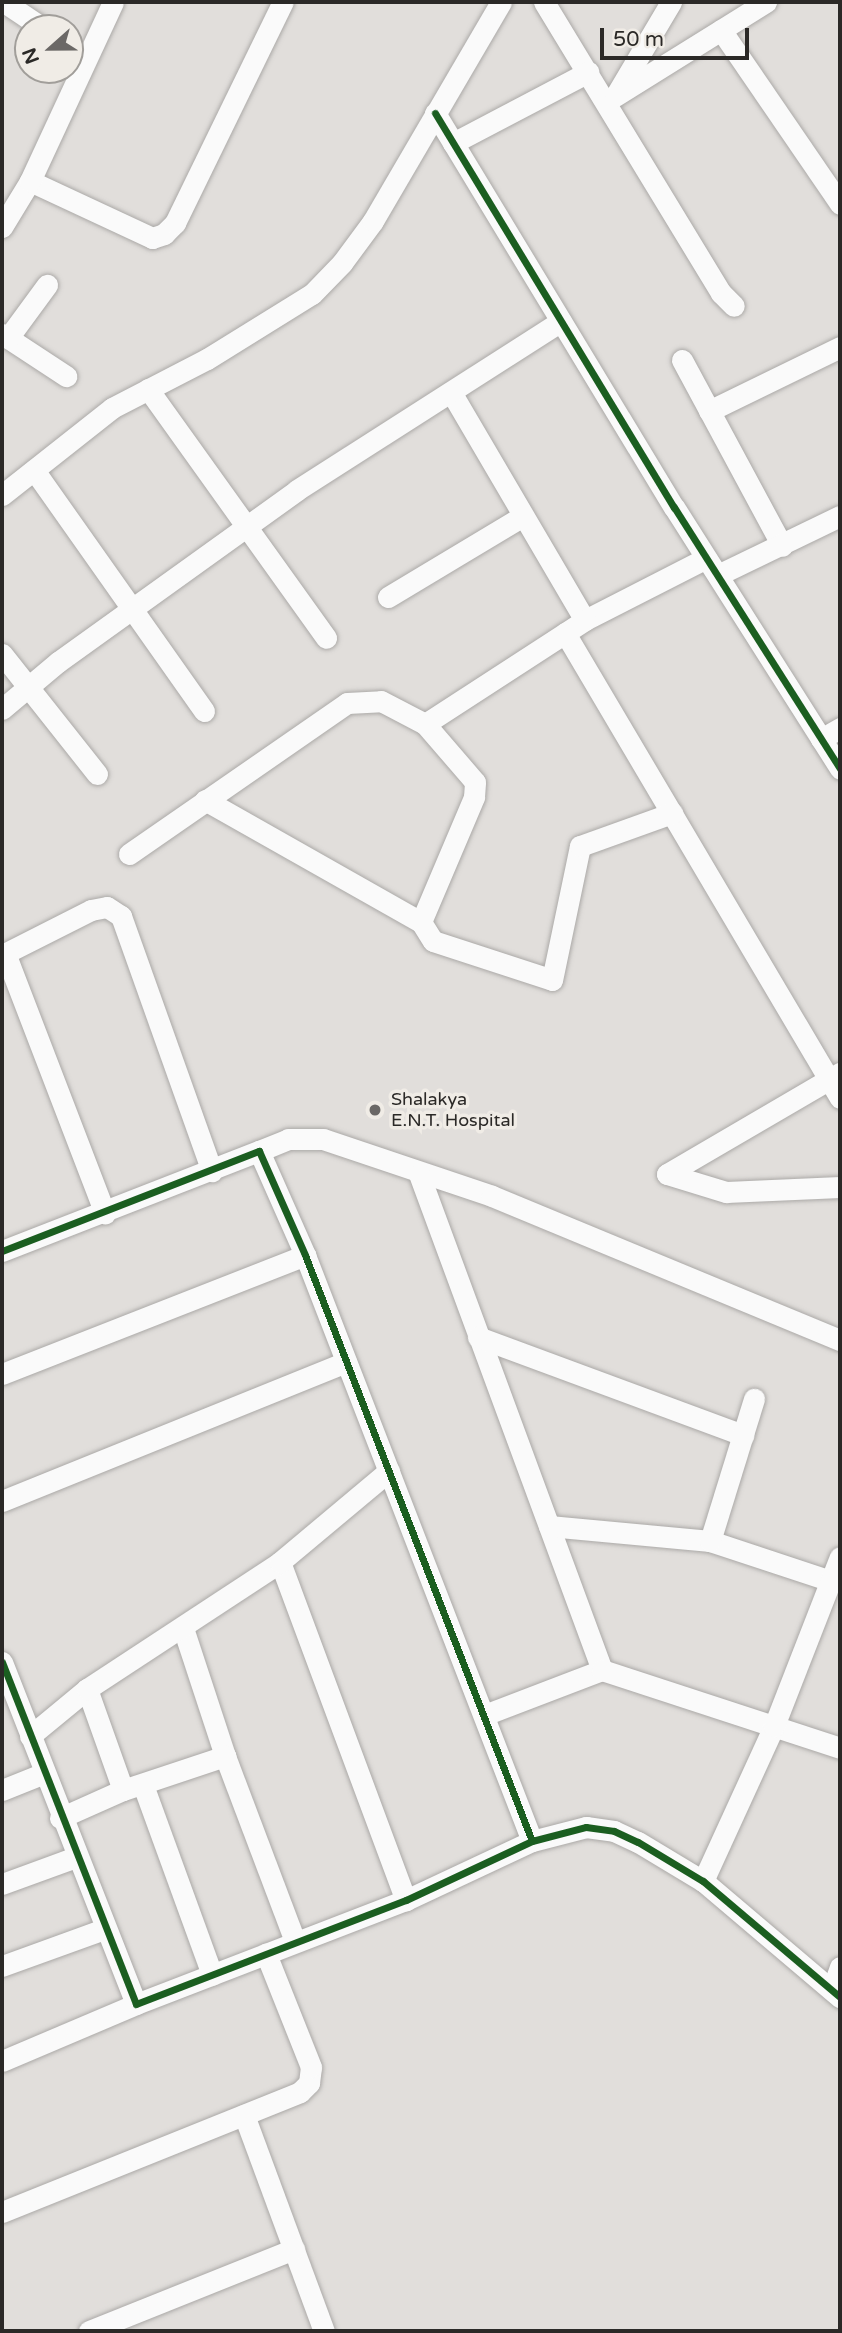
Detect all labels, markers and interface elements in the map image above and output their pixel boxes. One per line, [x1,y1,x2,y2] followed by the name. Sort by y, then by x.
[14,14,84,84] north arrow
[604,14,753,58] scale bar
[613,27,664,52] text: 50 m
[18,45,44,67] text: N
[391,1089,515,1132] place label: Shalakya E.N.T. Hospital
[365,1100,385,1120] marker: Shalakya E.N.T. Hospital

